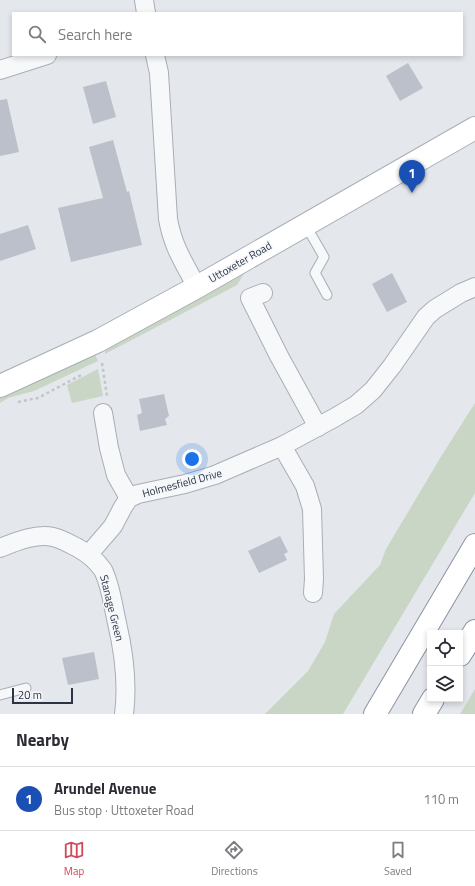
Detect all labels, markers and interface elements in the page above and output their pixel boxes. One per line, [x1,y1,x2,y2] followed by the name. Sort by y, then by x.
[12,12,463,56] search box
[26,23,48,45] icon: search
[58,23,132,46] text: Search here
[399,160,425,193] pin: 1
[206,237,275,287] street label: Uttoxeter Road
[182,449,202,469] your location
[140,465,224,501] street label: Holmesfield Drive
[96,573,128,643] street label: Stanage Green
[427,630,463,702] map controls
[427,630,463,666] button: locate
[427,666,463,702] button: layers
[12,686,73,705] scale bar
[18,687,42,703] text: 20 m
[16,727,69,753] text: Nearby
[54,777,157,800] text: Arundel Avenue
[25,789,33,809] text: 1
[423,789,459,809] text: 110 m
[54,800,194,820] text: Bus stop · Uttoxeter Road
[63,839,85,879] tab: Map
[211,839,258,879] tab: Directions
[384,839,412,879] tab: Saved

